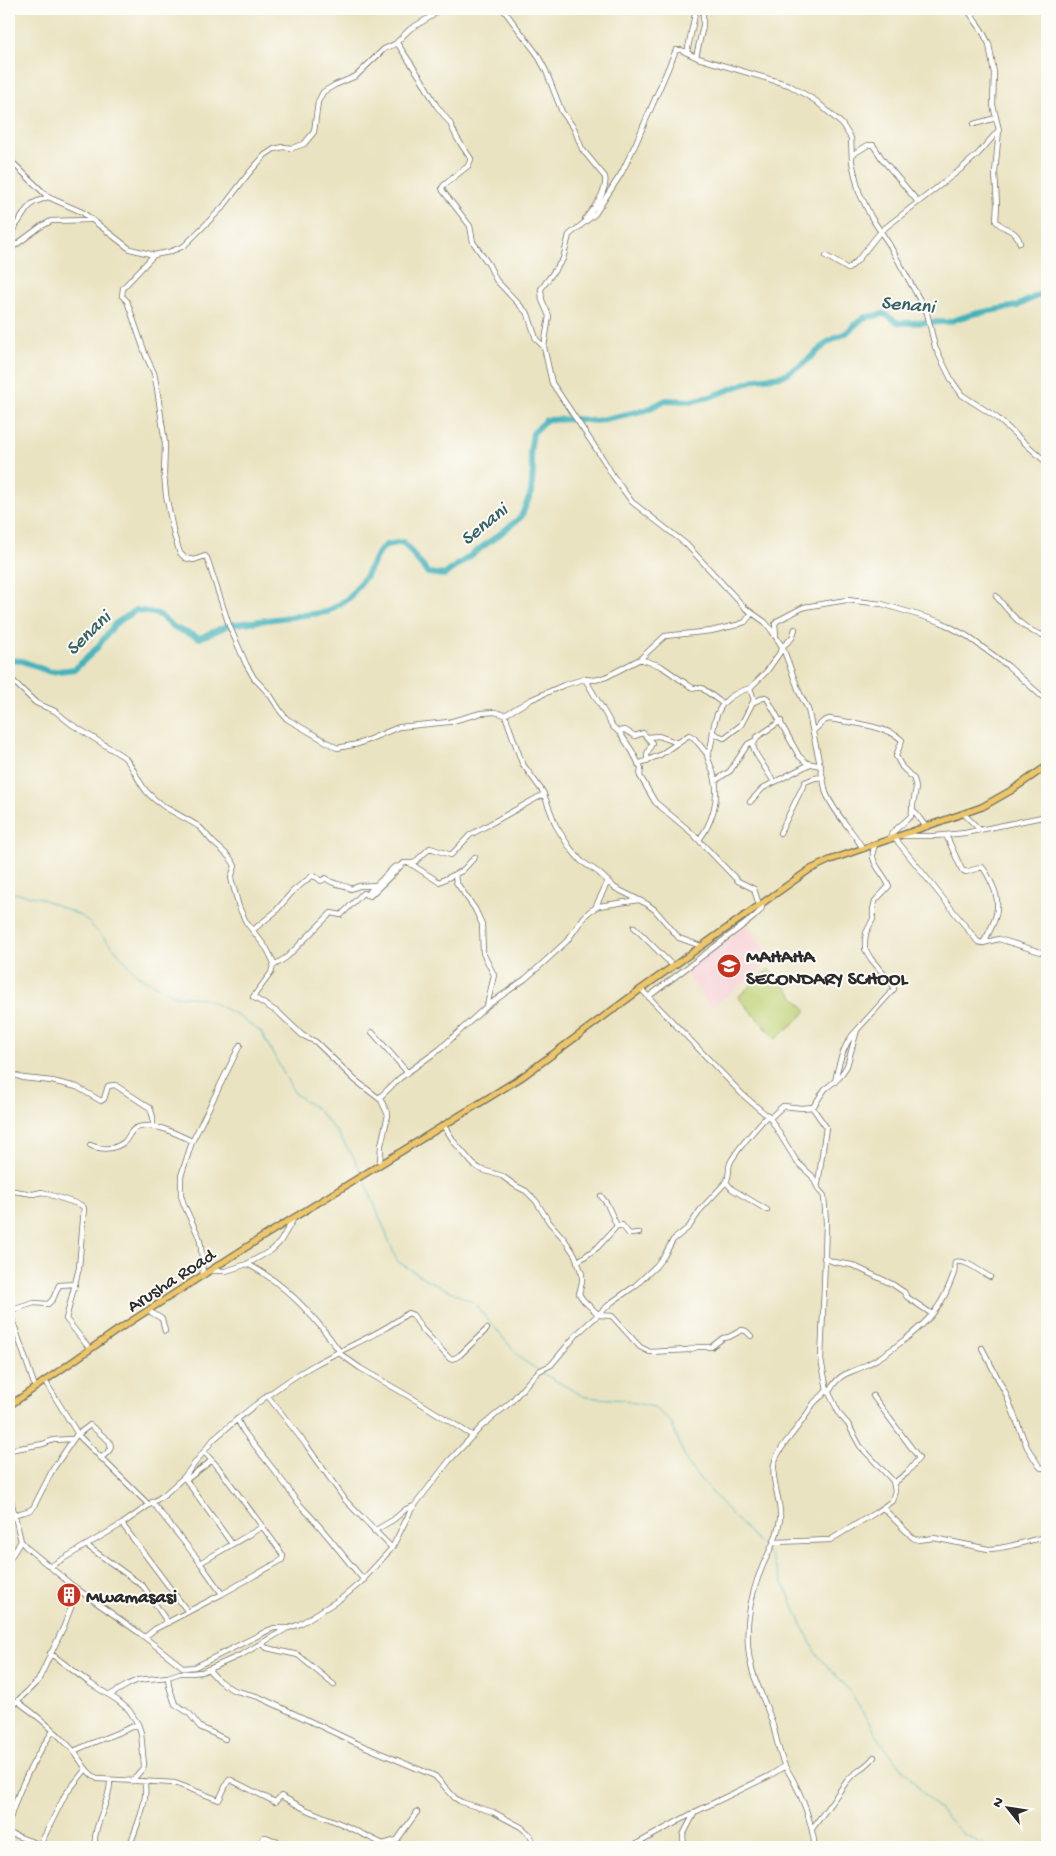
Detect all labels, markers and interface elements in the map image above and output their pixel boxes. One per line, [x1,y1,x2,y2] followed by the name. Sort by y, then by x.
[880,293,938,321] water label: Senani
[457,498,516,552] water label: Senani
[62,606,119,662] water label: Senani
[746,947,908,992] place label: MAHAHA SECONDARY SCHOOL
[716,953,742,979] school or university icon: MAHAHA SECONDARY SCHOOL
[123,1244,222,1319] street label: Arusha Road
[56,1582,82,1608] building icon: Mwamasasi
[86,1587,177,1610] place label: Mwamasasi
[984,1784,1034,1834] north arrow
[989,1795,1009,1811] text: N

